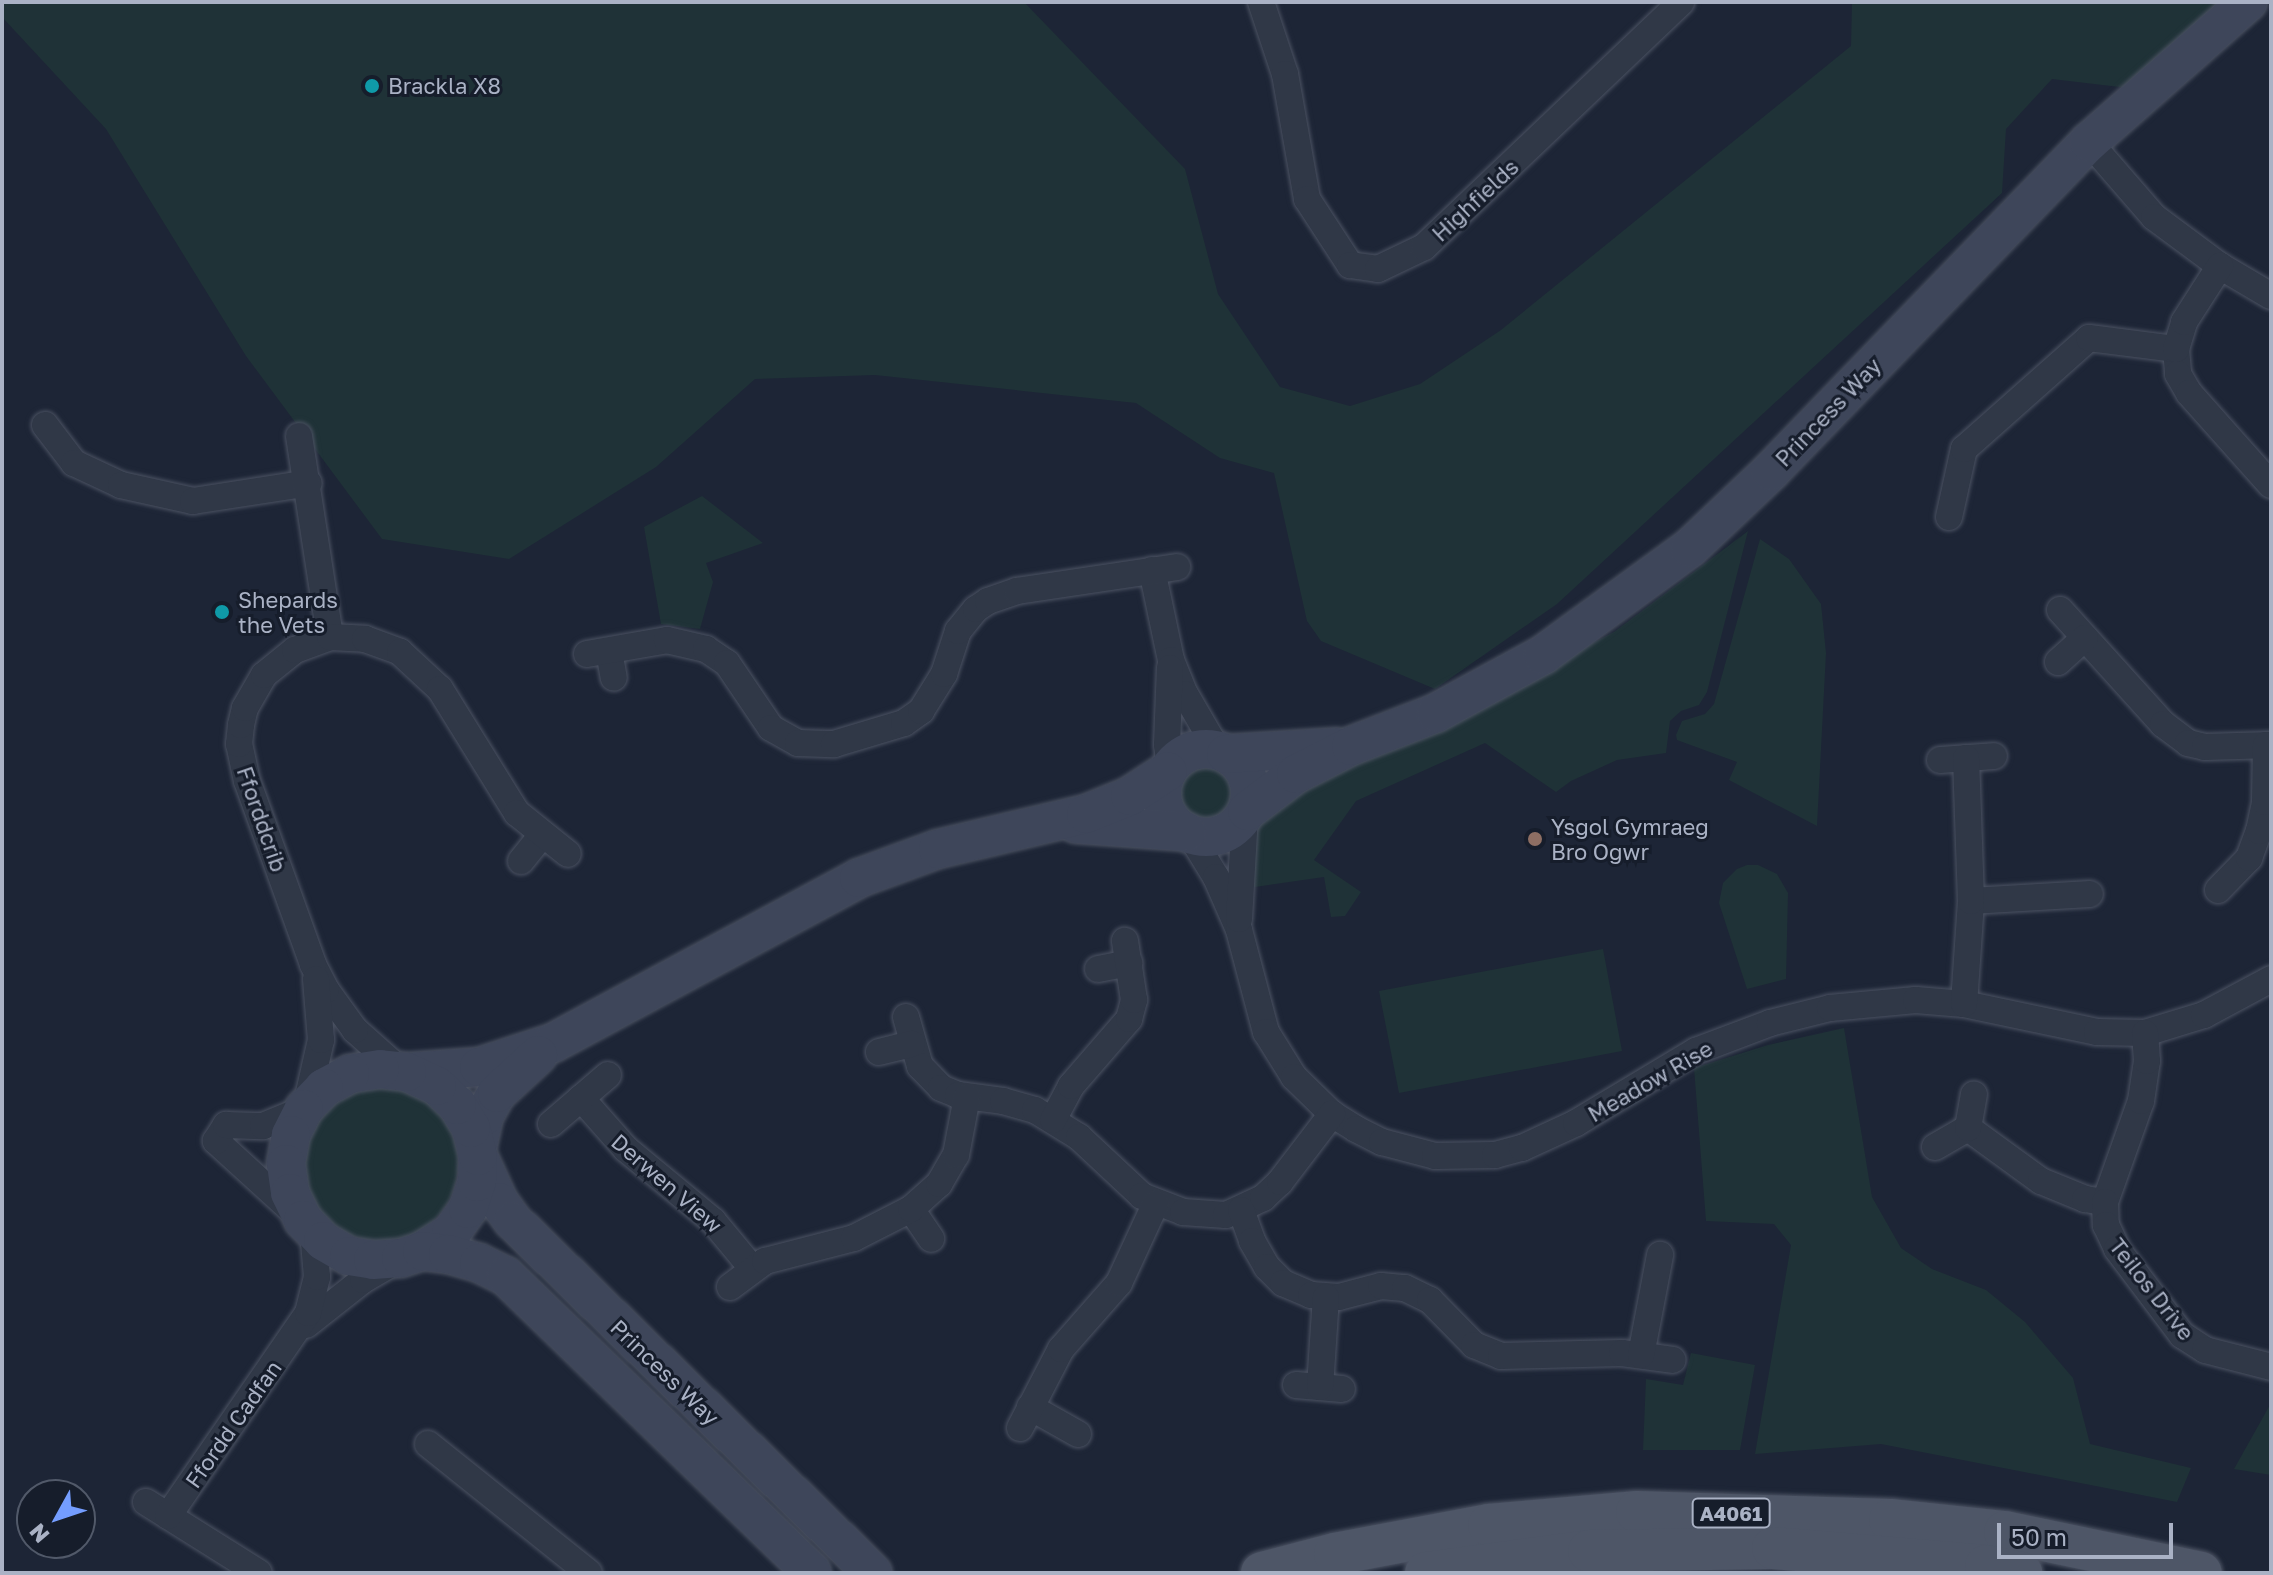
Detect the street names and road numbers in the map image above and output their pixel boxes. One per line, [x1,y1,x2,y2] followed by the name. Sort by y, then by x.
[1426,153,1524,247] street label: Highfields
[1770,352,1886,472] street label: Princess Way
[232,763,292,875] street label: Fforddcrib
[1583,1035,1717,1127] street label: Meadow Rise
[606,1128,728,1238] street label: Derwen View
[2104,1233,2200,1345] street label: Teilos Drive
[605,1314,725,1430] street label: Princess Way
[179,1355,287,1493] street label: Ffordd Cadfan
[1691,1497,1771,1529] road number: A4061

